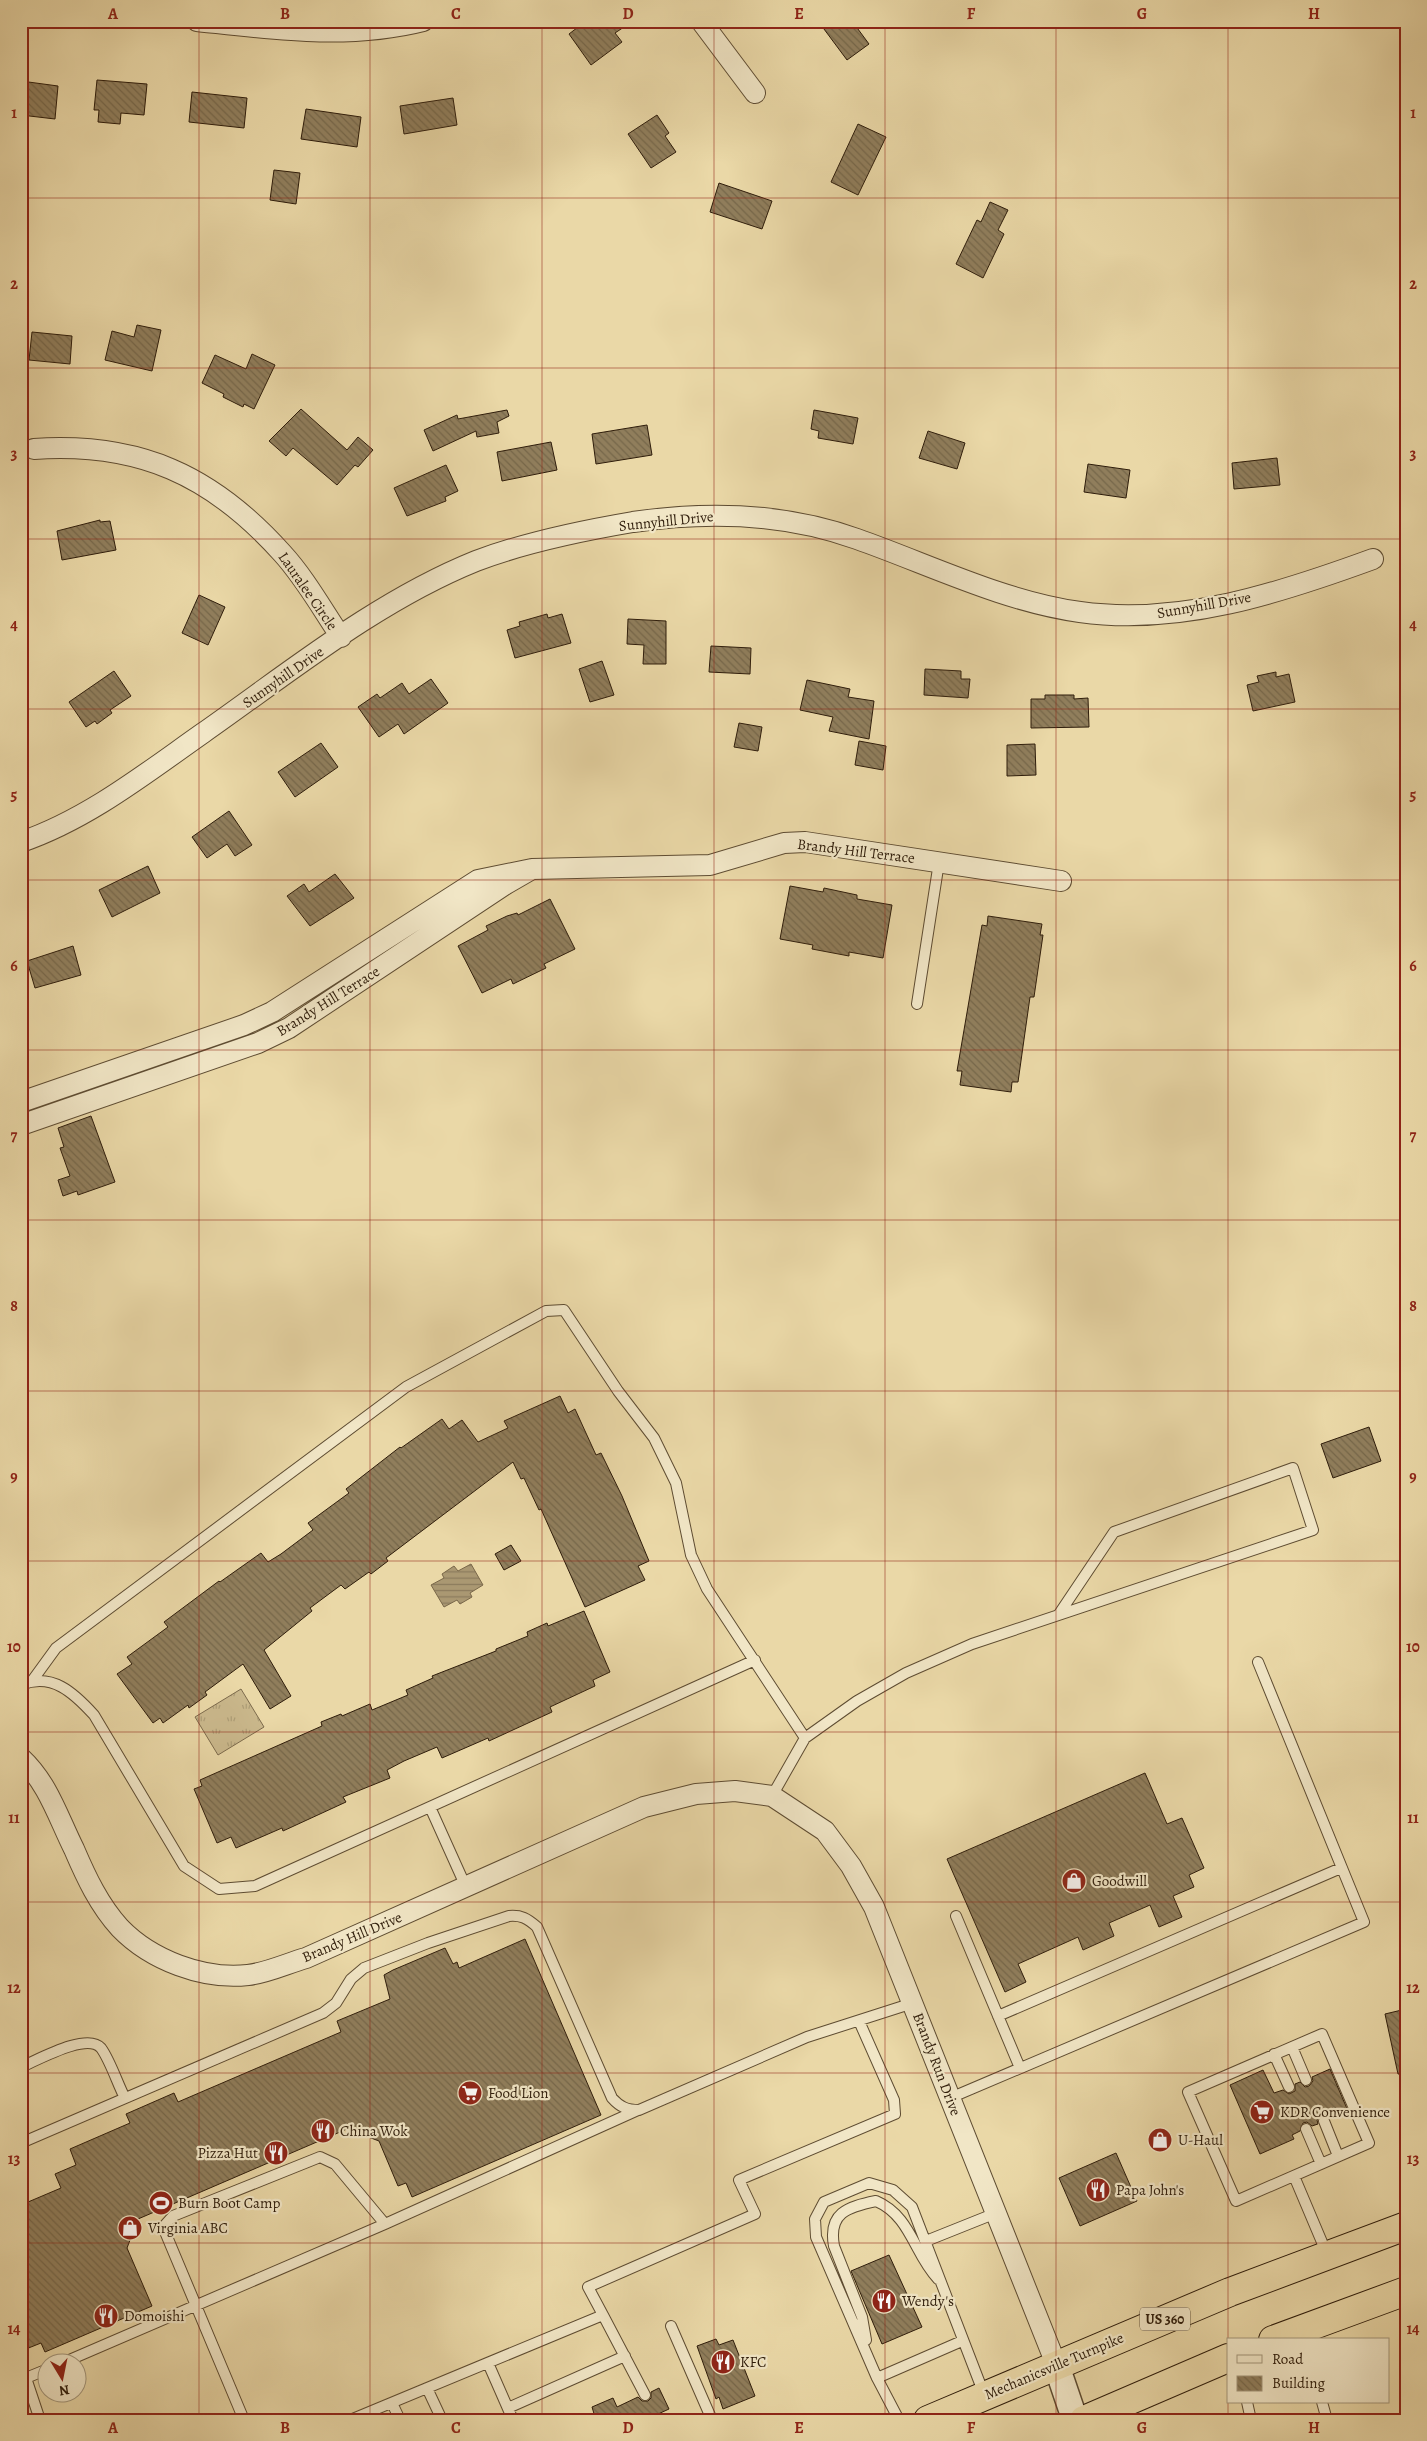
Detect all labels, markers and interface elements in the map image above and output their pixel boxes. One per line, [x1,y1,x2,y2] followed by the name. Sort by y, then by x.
[107,3,119,25] text: A
[280,3,290,25] text: B
[451,3,461,25] text: C
[622,3,634,25] text: D
[794,3,804,25] text: E
[967,3,976,25] text: F
[1137,3,1147,25] text: G
[1308,3,1320,25] text: H
[11,102,17,124] text: 1
[1410,102,1416,124] text: 1
[10,273,18,295] text: 2
[1409,273,1417,295] text: 2
[11,443,18,465] text: 3
[1410,443,1417,465] text: 3
[618,506,715,536] street label: Sunnyhill Drive
[274,548,342,634] street label: Lauralee Circle
[1155,587,1253,623] street label: Sunnyhill Drive
[10,614,18,636] text: 4
[1409,614,1417,636] text: 4
[238,641,328,712] street label: Sunnyhill Drive
[11,784,18,806] text: 5
[1410,784,1417,806] text: 5
[796,834,916,868] street label: Brandy Hill Terrace
[10,955,18,977] text: 6
[1409,955,1417,977] text: 6
[273,961,384,1041] street label: Brandy Hill Terrace
[11,1125,18,1147] text: 7
[1410,1125,1417,1147] text: 7
[10,1295,18,1317] text: 8
[1409,1295,1417,1317] text: 8
[10,1466,18,1488] text: 9
[1409,1466,1417,1488] text: 9
[7,1636,21,1658] text: 10
[1406,1636,1420,1658] text: 10
[8,1807,20,1829] text: 11
[1407,1807,1419,1829] text: 11
[1061,1868,1087,1894] shop icon: Goodwill
[1092,1871,1147,1891] place label: Goodwill
[299,1907,405,1967] street label: Brandy Hill Drive
[7,1977,21,1999] text: 12
[1406,1977,1420,1999] text: 12
[908,2010,966,2119] street label: Brandy Run Drive
[457,2080,483,2106] supermarket icon: Food Lion
[488,2083,549,2103] place label: Food Lion
[1249,2099,1275,2125] supermarket icon: KDR Convenience
[1280,2102,1390,2122] place label: KDR Convenience
[310,2118,336,2144] restaurant icon: China Wok
[340,2121,408,2141] place label: China Wok
[1147,2127,1173,2153] shop icon: U-Haul
[1178,2130,1223,2150] place label: U-Haul
[263,2140,289,2166] restaurant icon: Pizza Hut
[198,2143,258,2163] place label: Pizza Hut
[8,2148,20,2170] text: 13
[1407,2148,1419,2170] text: 13
[1085,2177,1111,2203] restaurant icon: Papa John's
[1116,2180,1184,2200] place label: Papa John's
[148,2190,174,2216] sports icon: Burn Boot Camp
[178,2193,281,2213] place label: Burn Boot Camp
[117,2215,143,2241] shop icon: Virginia ABC
[147,2218,228,2238] place label: Virginia ABC
[871,2288,897,2314] restaurant icon: Wendy's
[901,2291,954,2311] place label: Wendy's
[93,2303,119,2329] restaurant icon: Domoishi
[124,2306,184,2326] place label: Domoishi
[1140,2308,1190,2330] road number: US 360
[7,2318,21,2340] text: 14
[1406,2318,1420,2340] text: 14
[981,2328,1127,2404] street label: Mechanicsville Turnpike
[1227,2338,1390,2404] legend
[710,2349,736,2375] restaurant icon: KFC
[1272,2349,1304,2369] text: Road
[740,2352,766,2372] place label: KFC
[38,2354,88,2404] north arrow
[1272,2373,1325,2393] text: Building
[57,2380,71,2401] text: N
[107,2417,119,2439] text: A
[280,2417,290,2439] text: B
[451,2417,461,2439] text: C
[622,2417,634,2439] text: D
[794,2417,804,2439] text: E
[967,2417,976,2439] text: F
[1137,2417,1147,2439] text: G
[1308,2417,1320,2439] text: H

